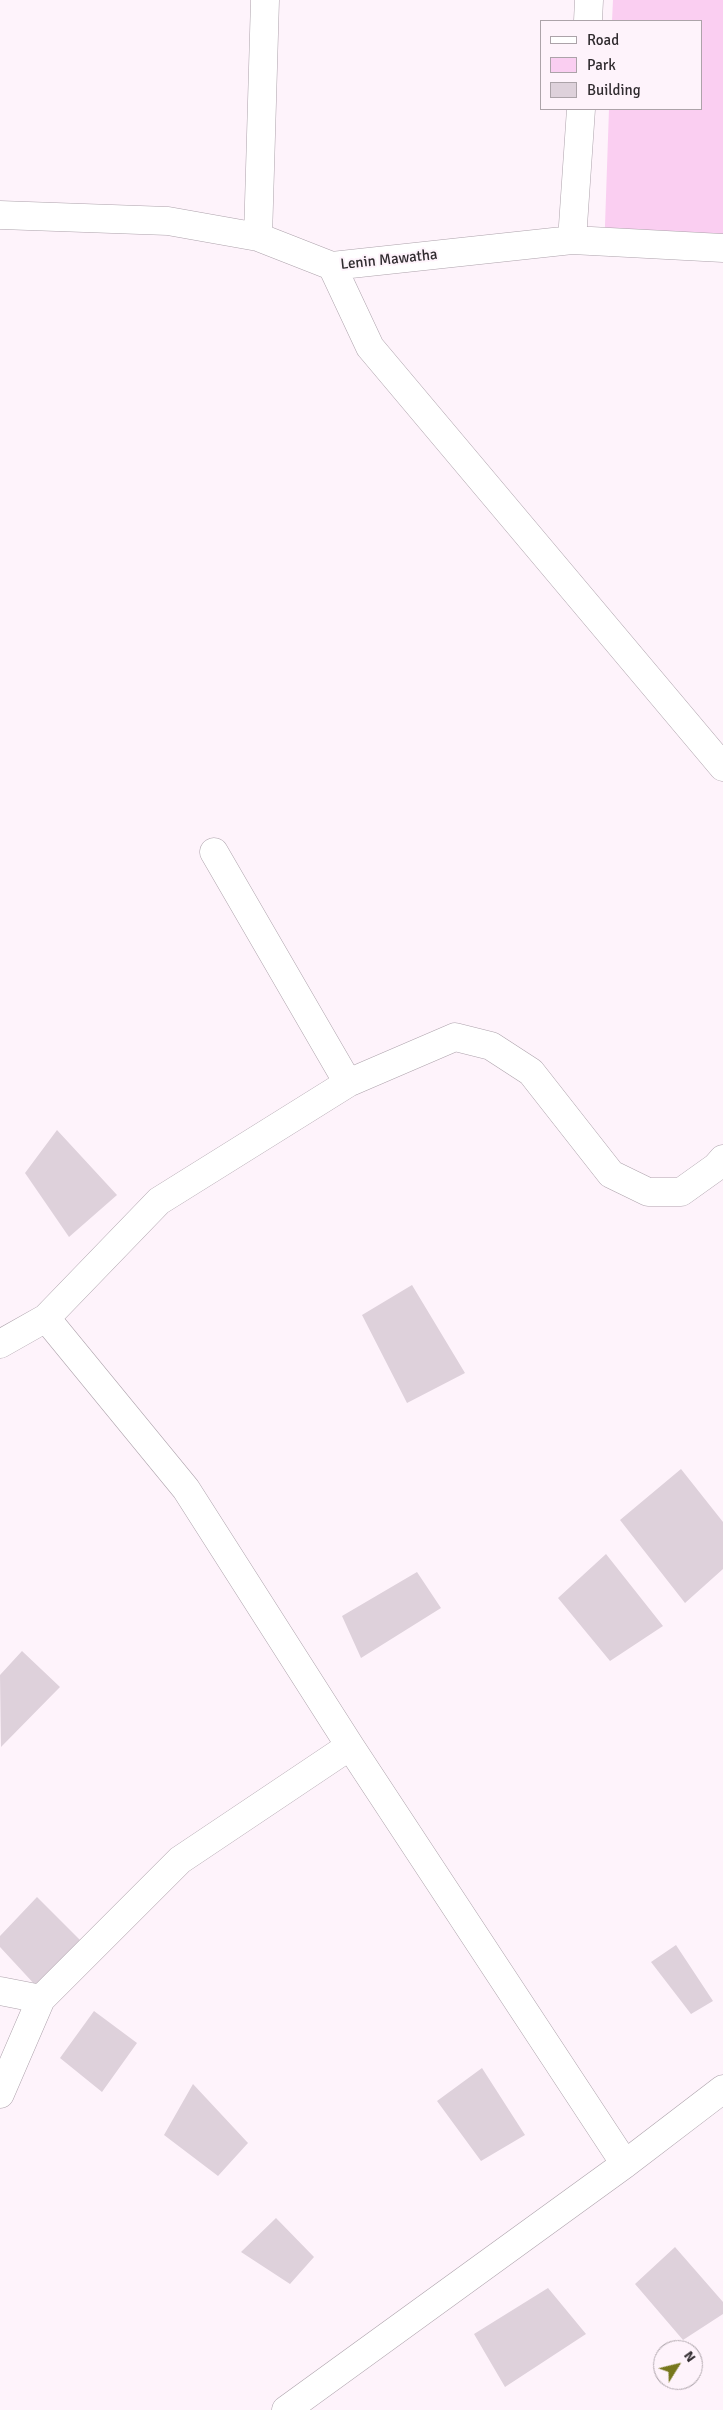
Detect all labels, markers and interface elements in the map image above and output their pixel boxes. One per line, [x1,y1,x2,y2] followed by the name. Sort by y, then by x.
[540,20,703,110] legend
[587,31,619,49] text: Road
[587,56,616,74] text: Park
[587,81,641,99] text: Building
[340,246,438,274] street label: Lenin Mawatha
[653,2340,703,2390] north arrow
[680,2348,699,2365] text: N

